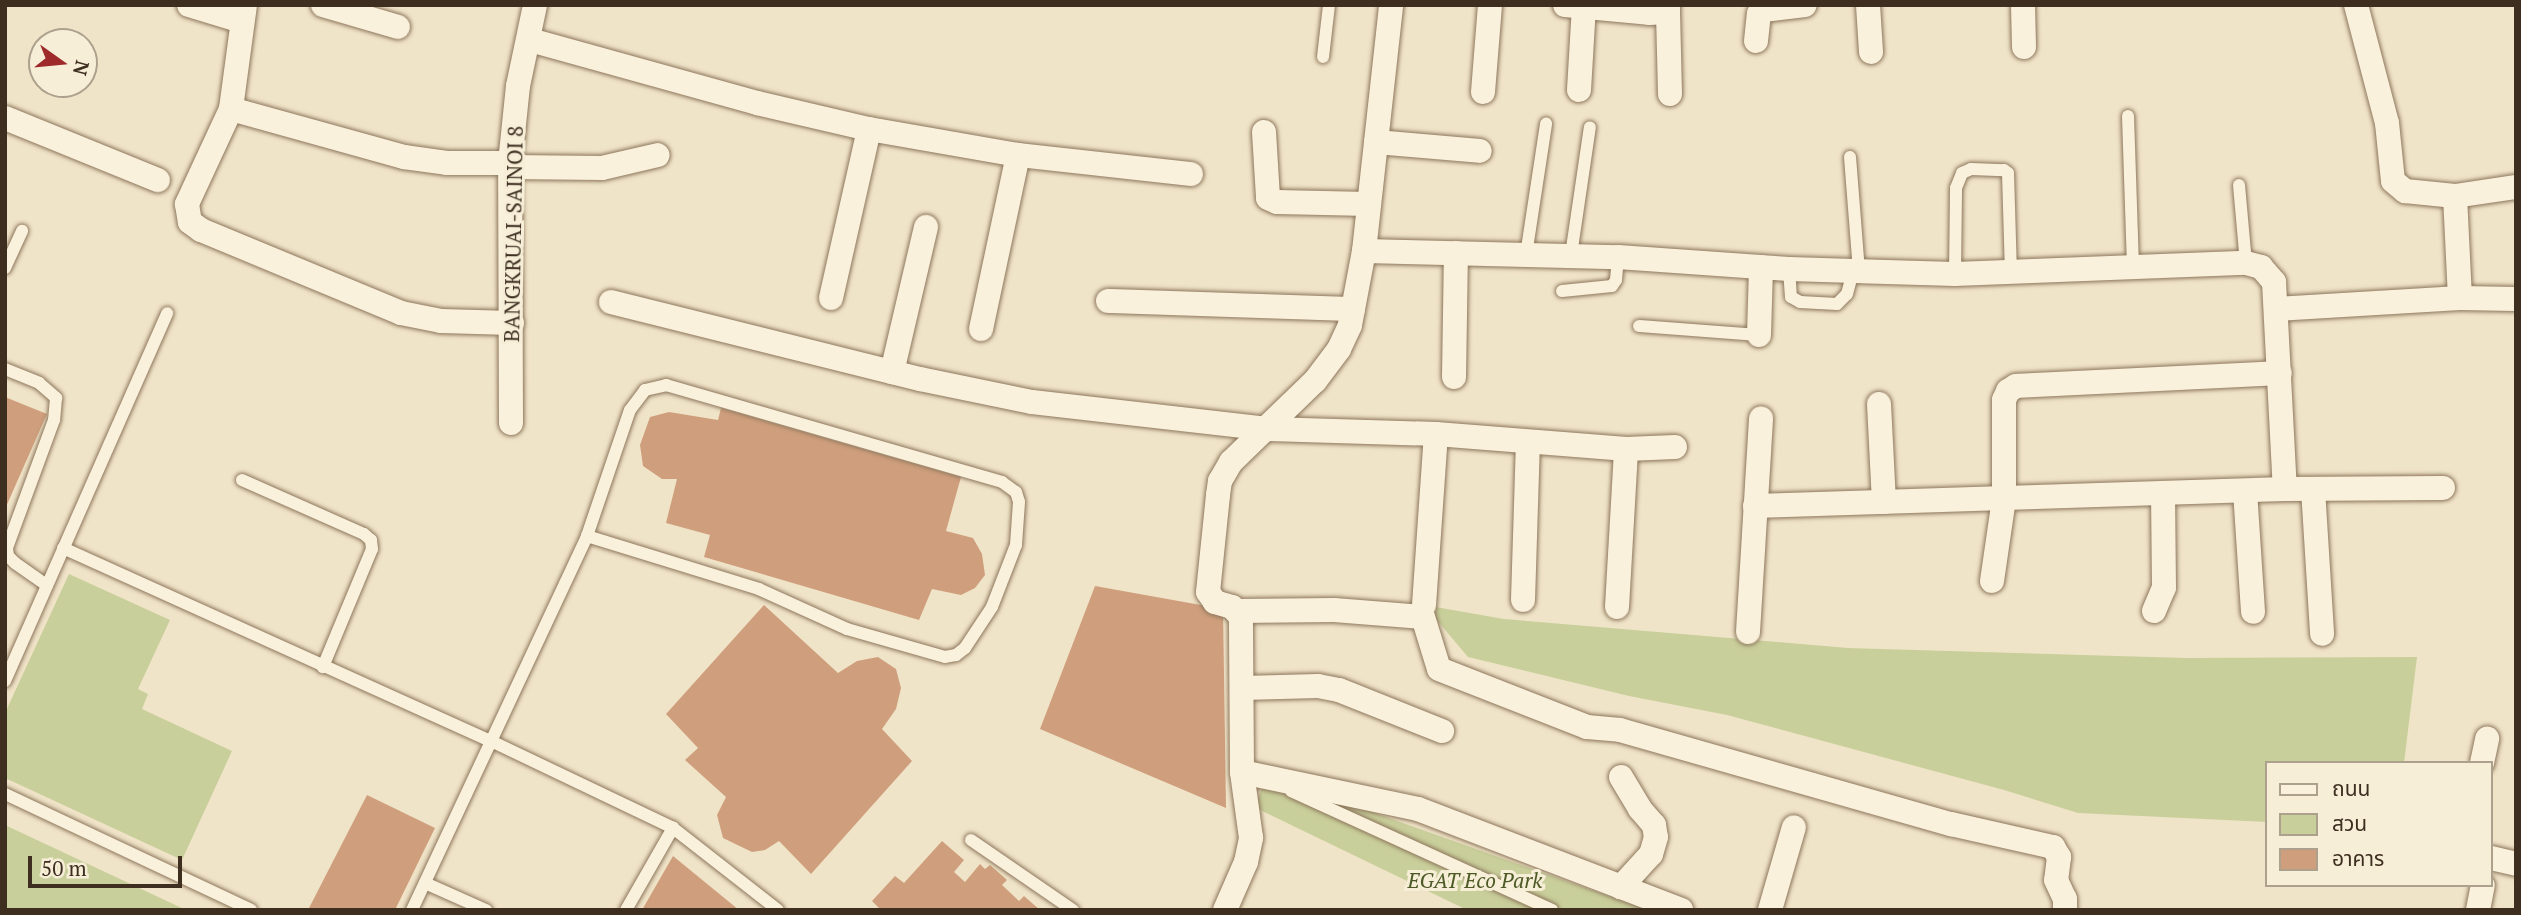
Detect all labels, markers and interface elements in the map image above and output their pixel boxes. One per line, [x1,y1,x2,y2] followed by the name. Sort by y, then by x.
[28,28,98,98] north arrow
[68,58,96,78] text: N
[499,126,527,342] street label: BANGKRUAI-SAINOI 8
[2266,761,2493,887] legend
[2332,774,2370,802] text: ถนน
[2332,809,2367,837] text: สวน
[32,842,186,886] scale bar
[2332,844,2384,872] text: อาคาร
[41,854,87,882] text: 50 m
[1408,867,1542,893] park label: EGAT Eco Park

